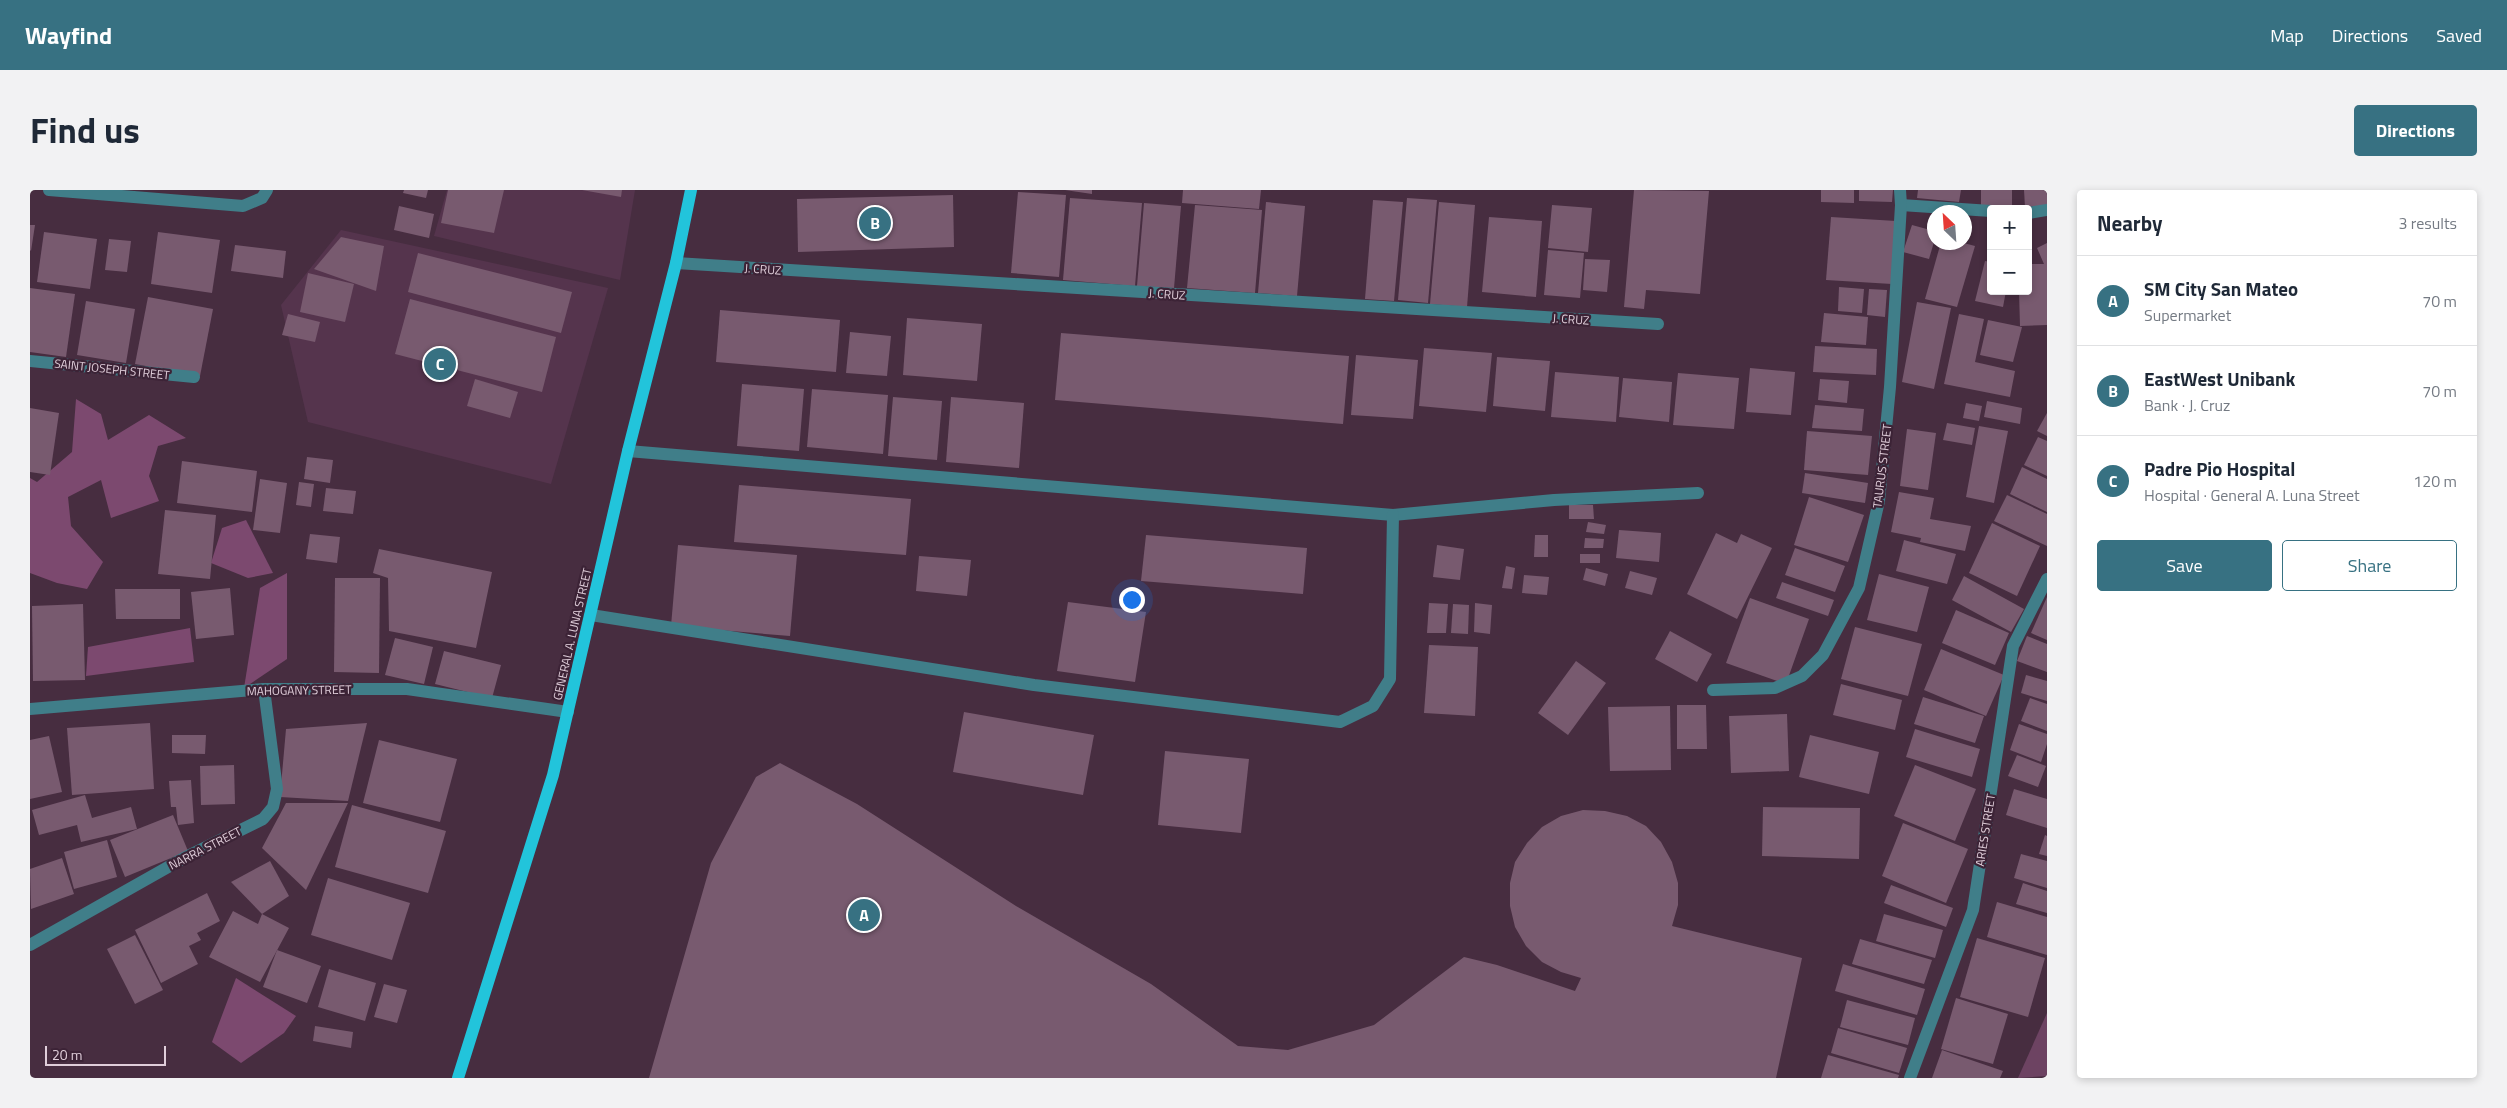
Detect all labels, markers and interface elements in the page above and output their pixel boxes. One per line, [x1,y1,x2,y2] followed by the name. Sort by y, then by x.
[25,17,112,53] text: Wayfind
[2270,22,2304,49] text: Map
[2332,22,2408,49] text: Directions
[2436,22,2482,49] text: Saved
[30,103,140,157] text: Find us
[2354,105,2477,156] button: Directions
[859,204,891,242] pin: B
[1927,205,1972,250] north arrow
[1987,205,2032,295] map controls
[1987,205,2032,250] button: +
[2097,207,2162,239] text: Nearby
[2398,211,2457,235] text: 3 results
[1987,250,2032,295] button: −
[744,258,782,280] street label: J. CRUZ
[2144,274,2298,303] text: SM City San Mateo
[1148,283,1186,305] street label: J. CRUZ
[2108,289,2118,313] text: A
[2422,289,2457,313] text: 70 m
[2144,303,2231,327] text: Supermarket
[1552,308,1590,330] street label: J. CRUZ
[424,345,456,383] pin: C
[53,354,171,385] street label: SAINT JOSEPH STREET
[2144,364,2295,393] text: EastWest Unibank
[2108,379,2118,403] text: B
[2422,379,2457,403] text: 70 m
[2144,393,2230,417] text: Bank · J. Cruz
[1867,422,1897,509] street label: TAURUS STREET
[2144,454,2295,483] text: Padre Pio Hospital
[2109,469,2117,493] text: C
[2413,469,2457,493] text: 120 m
[2144,483,2360,507] text: Hospital · General A. Luna Street
[2097,540,2272,591] button: Save
[2282,540,2457,591] button: Share
[548,565,597,702] street label: GENERAL A. LUNA STREET
[1119,587,1145,613] your location
[246,680,352,700] street label: MAHOGANY STREET
[1970,792,2000,868] street label: ARIES STREET
[165,821,245,875] street label: NARRA STREET
[848,896,880,934] pin: A
[45,1043,166,1066] scale bar
[52,1044,82,1065] text: 20 m

